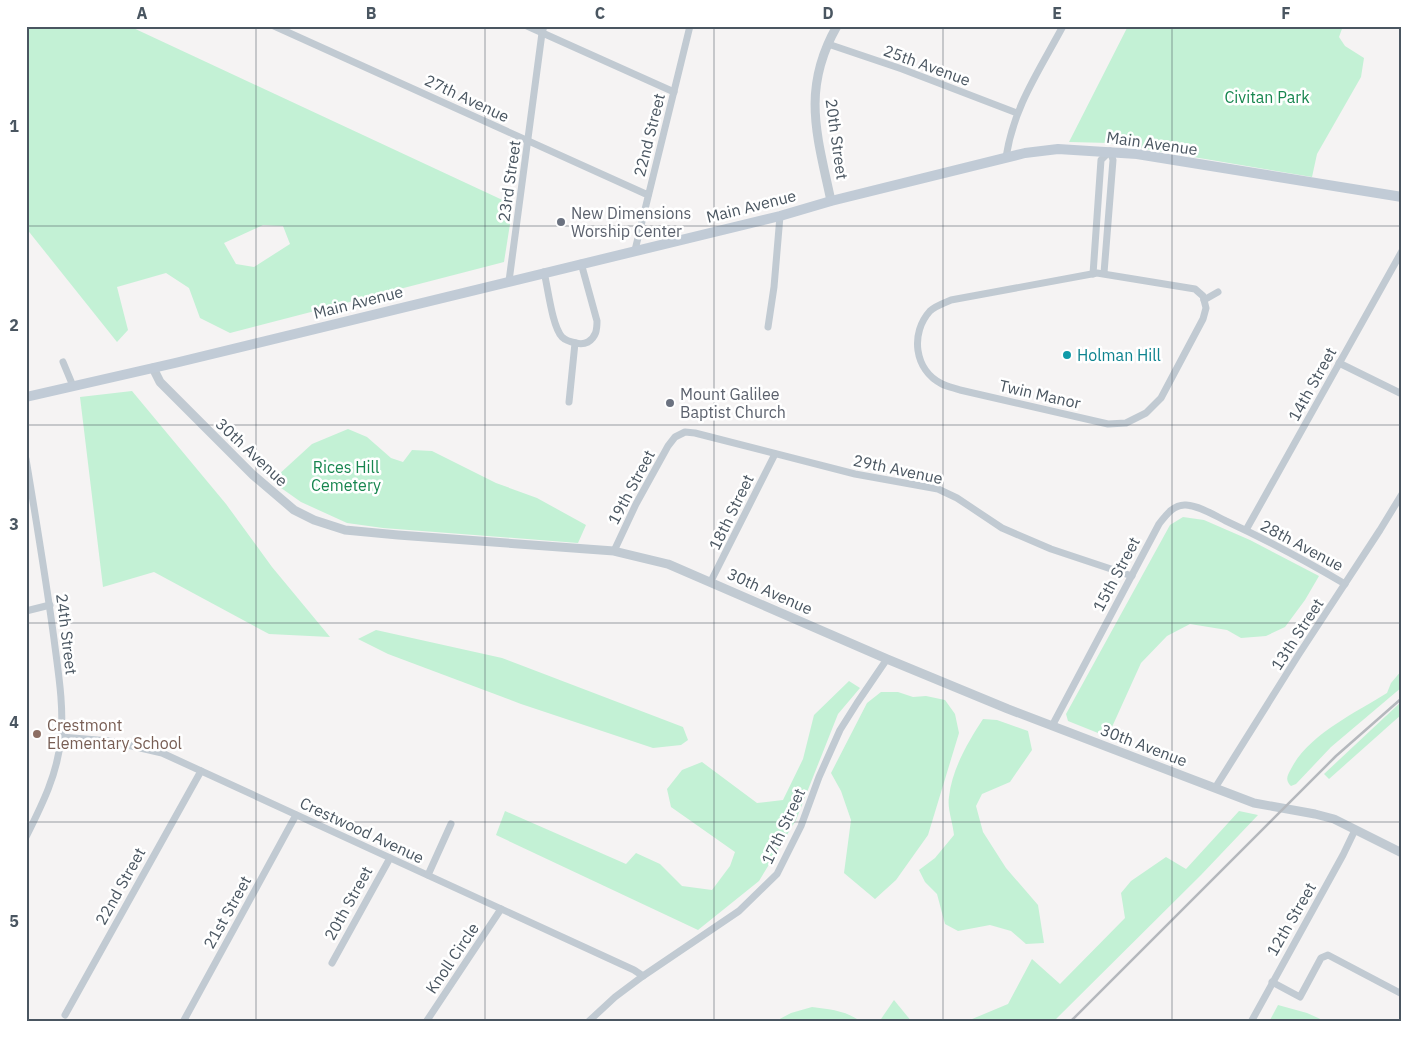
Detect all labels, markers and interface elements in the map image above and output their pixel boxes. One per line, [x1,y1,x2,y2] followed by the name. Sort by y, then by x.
[137,3,148,23] text: A
[366,3,377,23] text: B
[595,3,605,23] text: C
[822,3,834,23] text: D
[1052,3,1062,23] text: E
[1281,3,1291,23] text: F
[881,40,973,90] street label: 25th Avenue
[421,70,513,126] street label: 27th Avenue
[1224,87,1310,107] park label: Civitan Park
[629,91,669,179] street label: 22nd Street
[821,97,853,181] street label: 20th Street
[9,116,19,136] text: 1
[1105,127,1199,159] street label: Main Avenue
[493,139,525,223] street label: 23rd Street
[704,185,798,227] street label: Main Avenue
[571,203,691,241] place label: New Dimensions Worship Center
[555,216,567,228] marker: New Dimensions Worship Center
[311,281,405,323] street label: Main Avenue
[9,315,19,335] text: 2
[1283,343,1341,425] street label: 14th Street
[1077,345,1161,365] place label: Holman Hill
[1061,349,1073,361] marker: Holman Hill
[997,375,1083,413] street label: Twin Manor
[680,384,786,422] place label: Mount Galilee Baptist Church
[664,397,676,409] marker: Mount Galilee Baptist Church
[212,414,292,491] street label: 30th Avenue
[603,446,659,528] street label: 19th Street
[851,450,945,488] street label: 29th Avenue
[311,457,381,495] park label: Rices Hill Cemetery
[704,471,758,553] street label: 18th Street
[9,514,19,534] text: 3
[1257,515,1347,575] street label: 28th Avenue
[1088,533,1144,615] street label: 15th Street
[724,563,816,619] street label: 30th Avenue
[52,592,82,676] street label: 24th Street
[1266,594,1328,674] street label: 13th Street
[9,712,19,732] text: 4
[47,715,182,753] place label: Crestmont Elementary School
[1098,719,1190,771] street label: 30th Avenue
[31,728,43,740] marker: Crestmont Elementary School
[757,785,809,867] street label: 17th Street
[297,793,427,868] street label: Crestwood Avenue
[91,844,149,928] street label: 22nd Street
[319,862,377,944] street label: 20th Street
[199,872,255,952] street label: 21st Street
[1262,879,1320,959] street label: 12th Street
[9,911,19,931] text: 5
[421,919,483,997] street label: Knoll Circle

